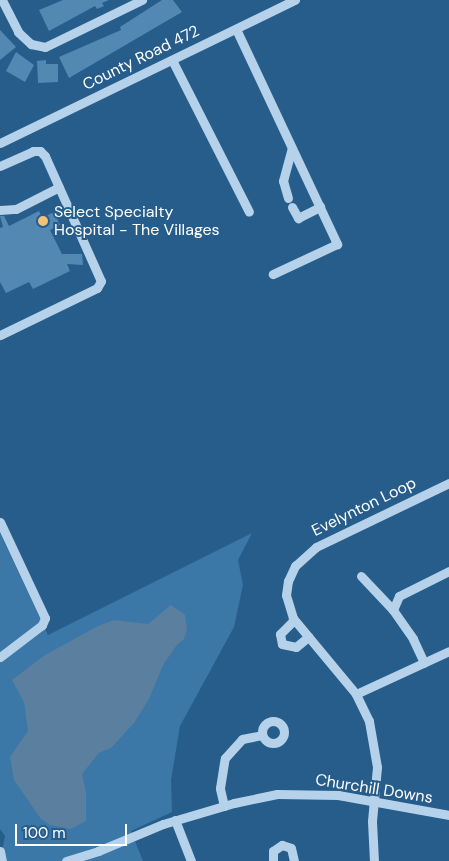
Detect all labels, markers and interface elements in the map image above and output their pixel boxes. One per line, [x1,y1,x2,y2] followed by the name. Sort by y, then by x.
[80,21,202,95] street label: County Road 472
[54,202,220,240] place label: Select Specialty Hospital - The Villages
[36,214,50,228] marker: Select Specialty Hospital - The Villages
[309,473,419,541] street label: Evelynton Loop
[314,770,434,808] street label: Churchill Downs
[18,814,130,846] scale bar
[23,823,66,843] text: 100 m

